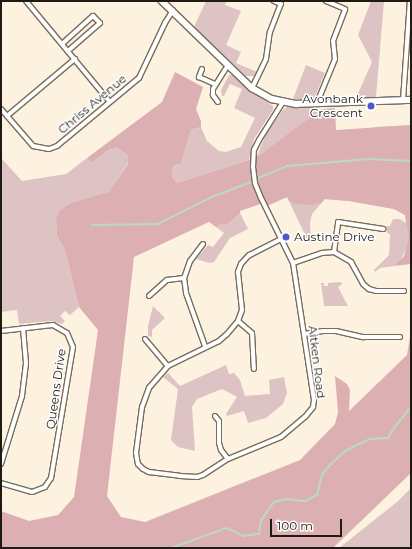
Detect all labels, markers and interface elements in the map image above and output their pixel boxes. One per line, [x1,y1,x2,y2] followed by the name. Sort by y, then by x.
[55,71,129,137] street label: Chriss Avenue
[302,92,363,120] place label: Avonbank Crescent
[366,101,376,111] marker: Avonbank Crescent
[294,230,374,244] place label: Austine Drive
[281,232,291,242] marker: Austine Drive
[305,325,329,399] street label: Aitken Road
[43,348,69,430] street label: Queens Drive
[272,511,344,537] scale bar
[277,518,313,533] text: 100 m

